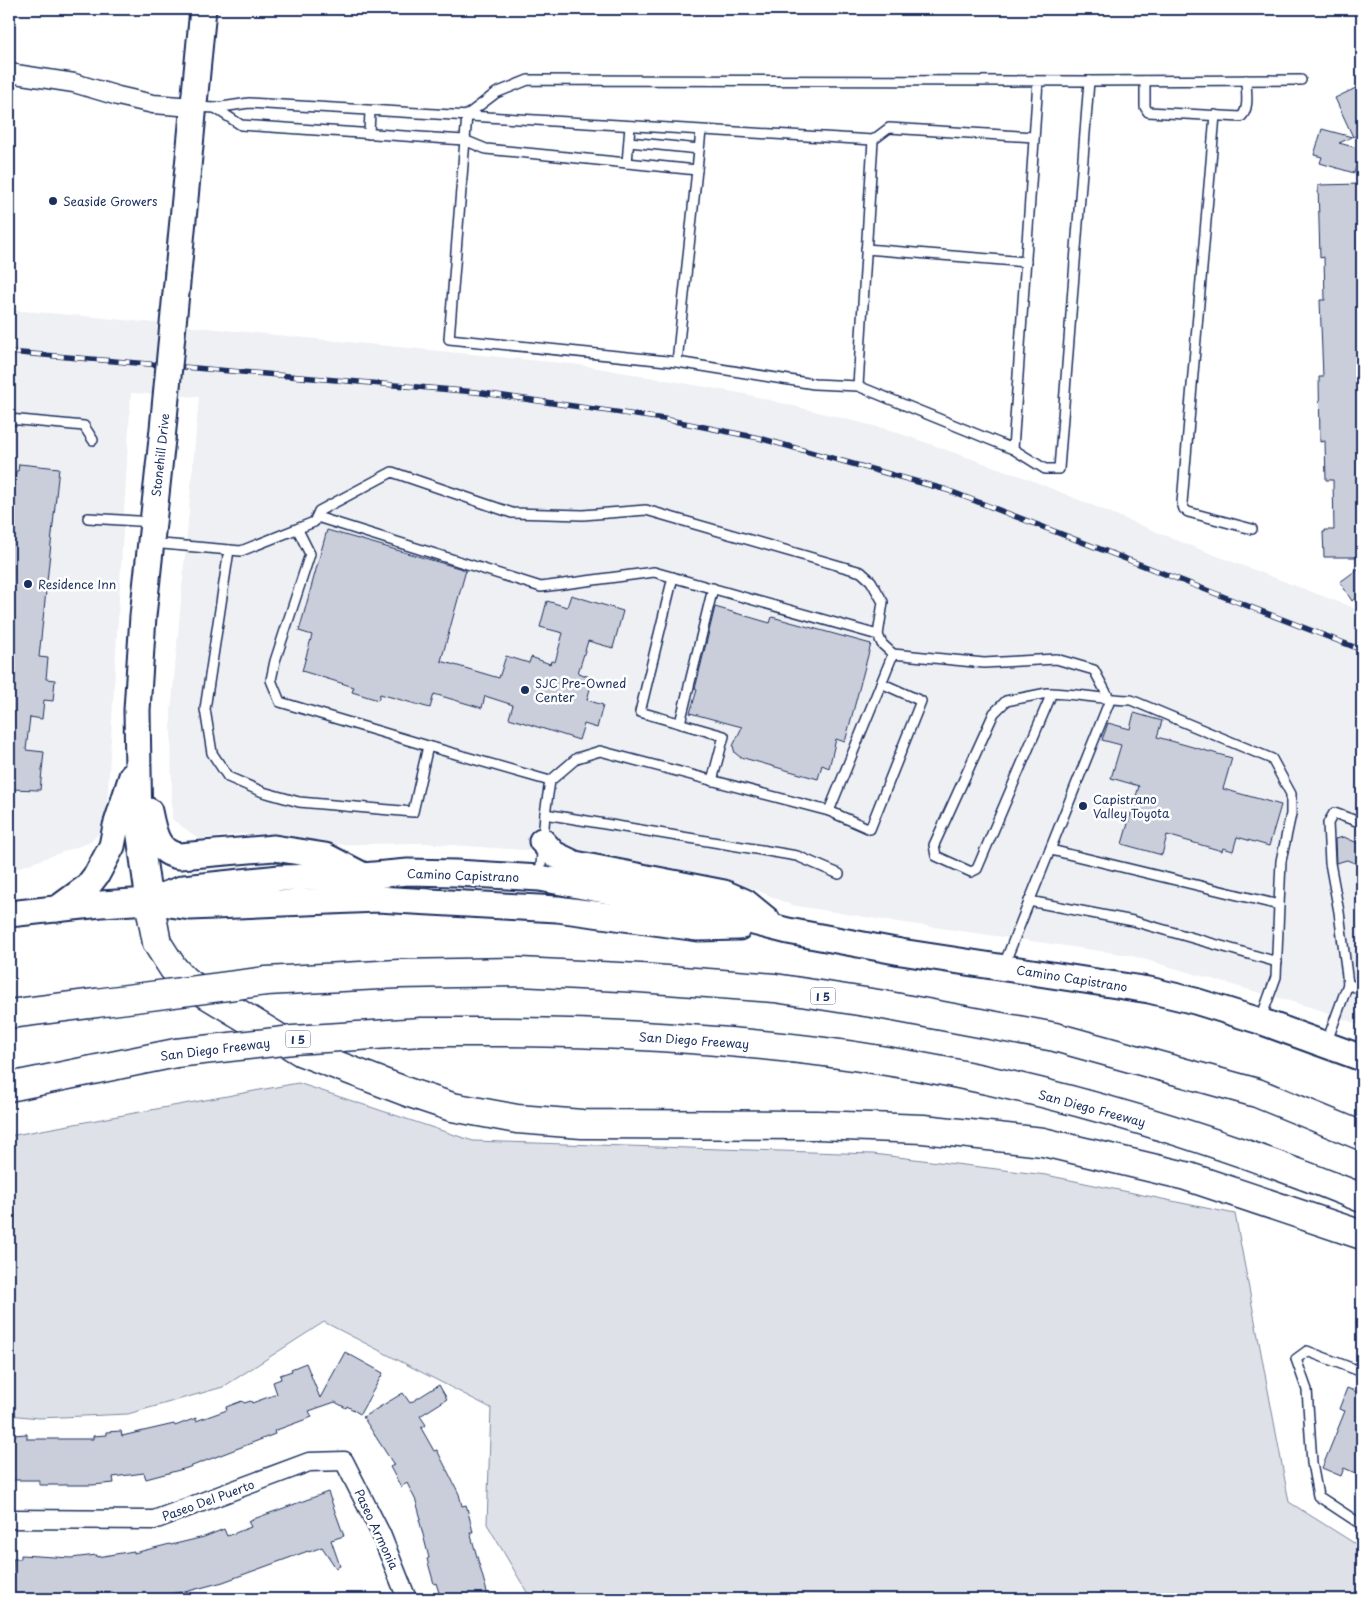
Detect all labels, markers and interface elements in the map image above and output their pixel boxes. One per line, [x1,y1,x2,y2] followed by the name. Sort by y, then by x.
[63,192,158,210] place label: Seaside Growers
[47,195,59,207] marker: Seaside Growers
[147,412,173,498] street label: Stonehill Drive
[38,575,116,593] place label: Residence Inn
[22,578,34,590] marker: Residence Inn
[535,674,626,706] place label: SJC Pre-Owned Center
[519,684,531,696] marker: SJC Pre-Owned Center
[1093,790,1170,822] place label: Capistrano Valley Toyota
[1077,800,1089,812] marker: Capistrano Valley Toyota
[407,864,520,886] street label: Camino Capistrano
[1015,960,1129,996] street label: Camino Capistrano
[810,988,836,1004] road number: I 5
[638,1027,750,1053] street label: San Diego Freeway
[286,1030,310,1048] road number: I 5
[159,1033,271,1065] street label: San Diego Freeway
[1036,1085,1148,1131] street label: San Diego Freeway
[159,1475,257,1525] street label: Paseo Del Puerto
[350,1486,404,1573] street label: Paseo Armonia

